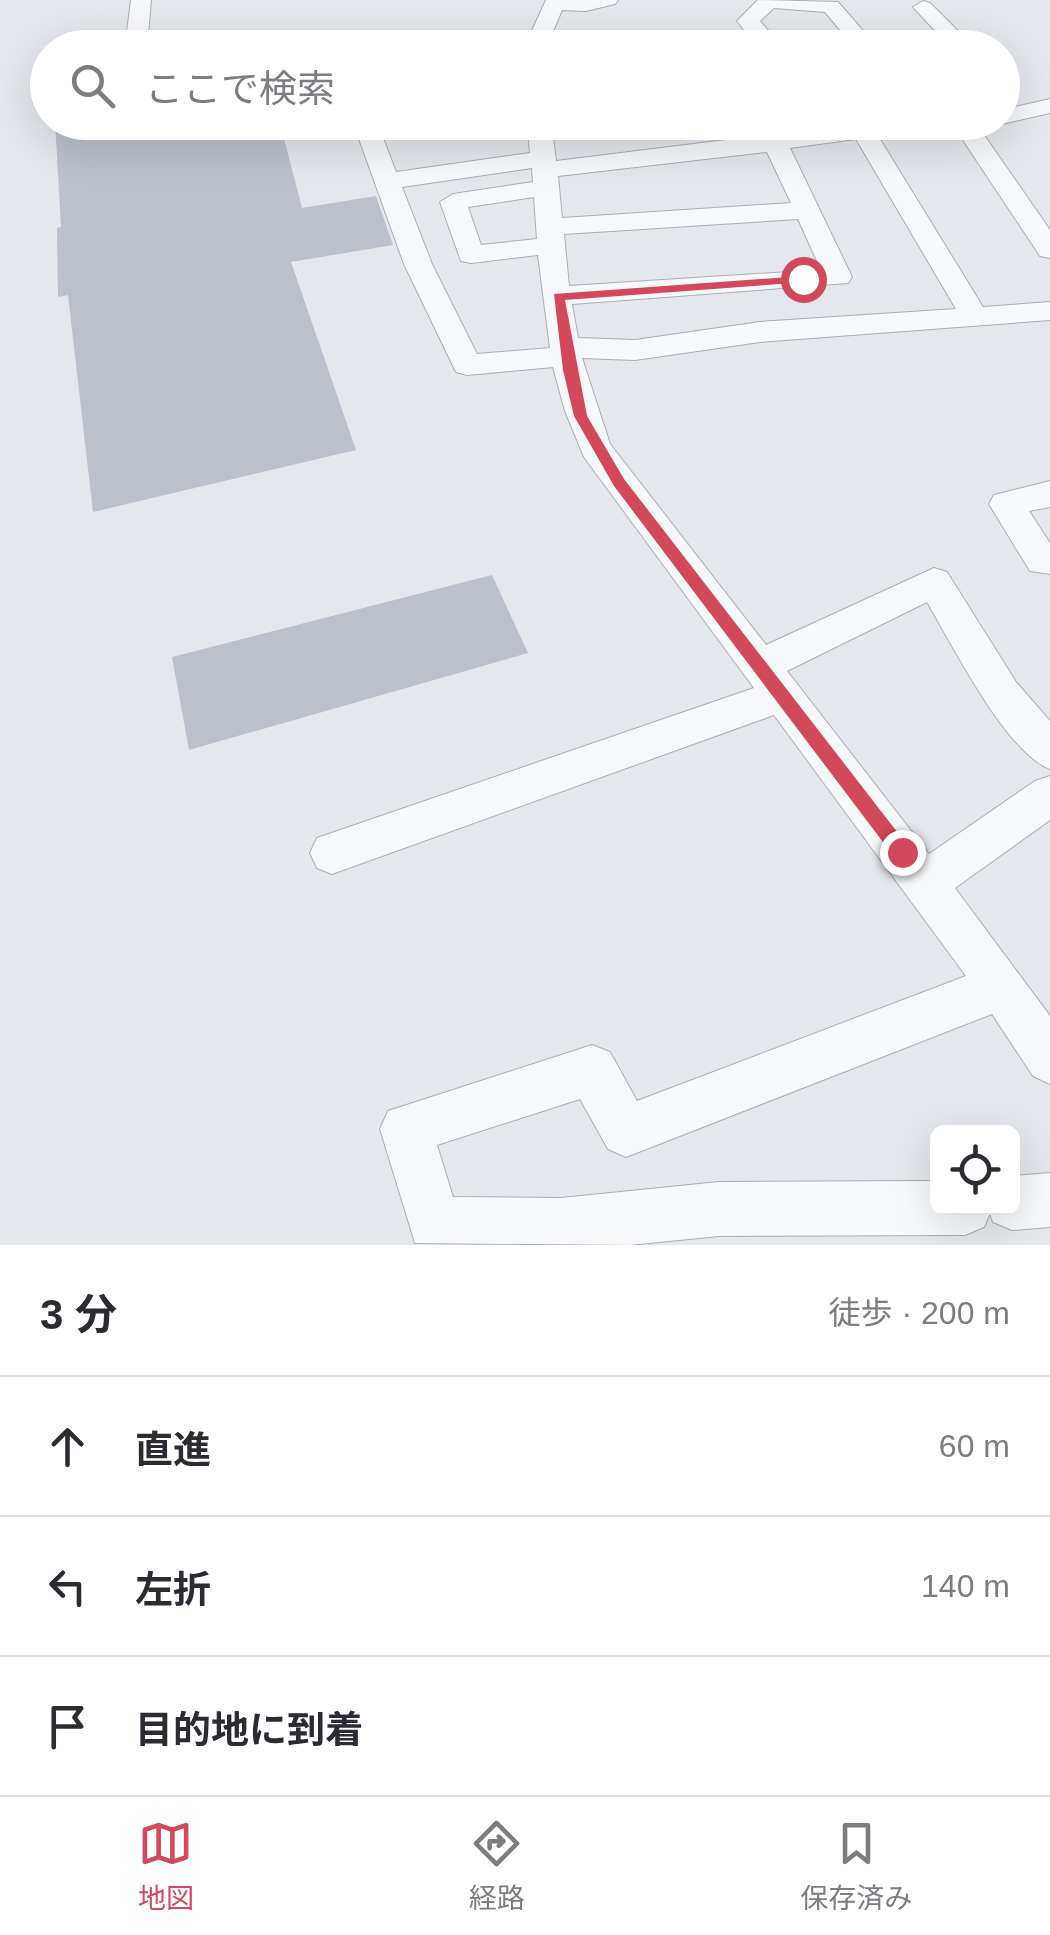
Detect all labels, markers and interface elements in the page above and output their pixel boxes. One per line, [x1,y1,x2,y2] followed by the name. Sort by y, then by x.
[30,30,1020,140] search box
[65,58,120,113] icon: search
[145,68,335,110] text: ここで検索
[781,257,827,303] route start
[880,830,926,876] route end
[930,1125,1020,1215] map controls
[930,1125,1020,1215] button: locate
[40,1291,117,1338] text: 3 分
[829,1295,1010,1331] text: 徒歩 · 200 m
[40,1419,95,1474] icon: ahead
[939,1428,1010,1464] text: 60 m
[135,1429,211,1471] text: 直進
[40,1559,95,1614] icon: left
[921,1568,1010,1604] text: 140 m
[135,1569,211,1611] text: 左折
[40,1699,95,1754] icon: arrive
[135,1709,363,1751] text: 目的地に到着
[138,1816,194,1916] tab: 地図
[469,1816,525,1916] tab: 経路
[800,1816,912,1916] tab: 保存済み

